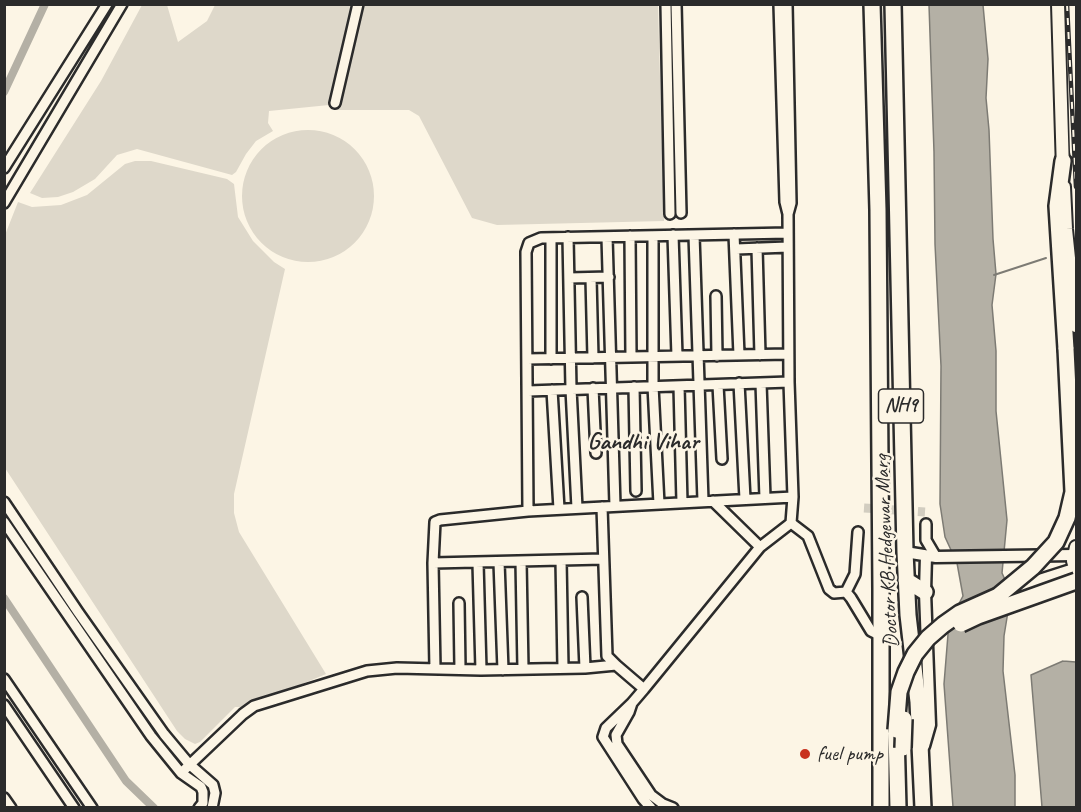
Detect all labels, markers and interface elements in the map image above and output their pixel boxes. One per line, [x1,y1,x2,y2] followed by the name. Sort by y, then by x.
[878,389,924,423] road number: NH9
[587,429,699,457] district label: Gandhi Vihar
[869,454,905,648] street label: Doctor KB Hedgewar Marg
[817,741,883,767] place label: fuel pump
[798,747,812,761] marker: fuel pump

